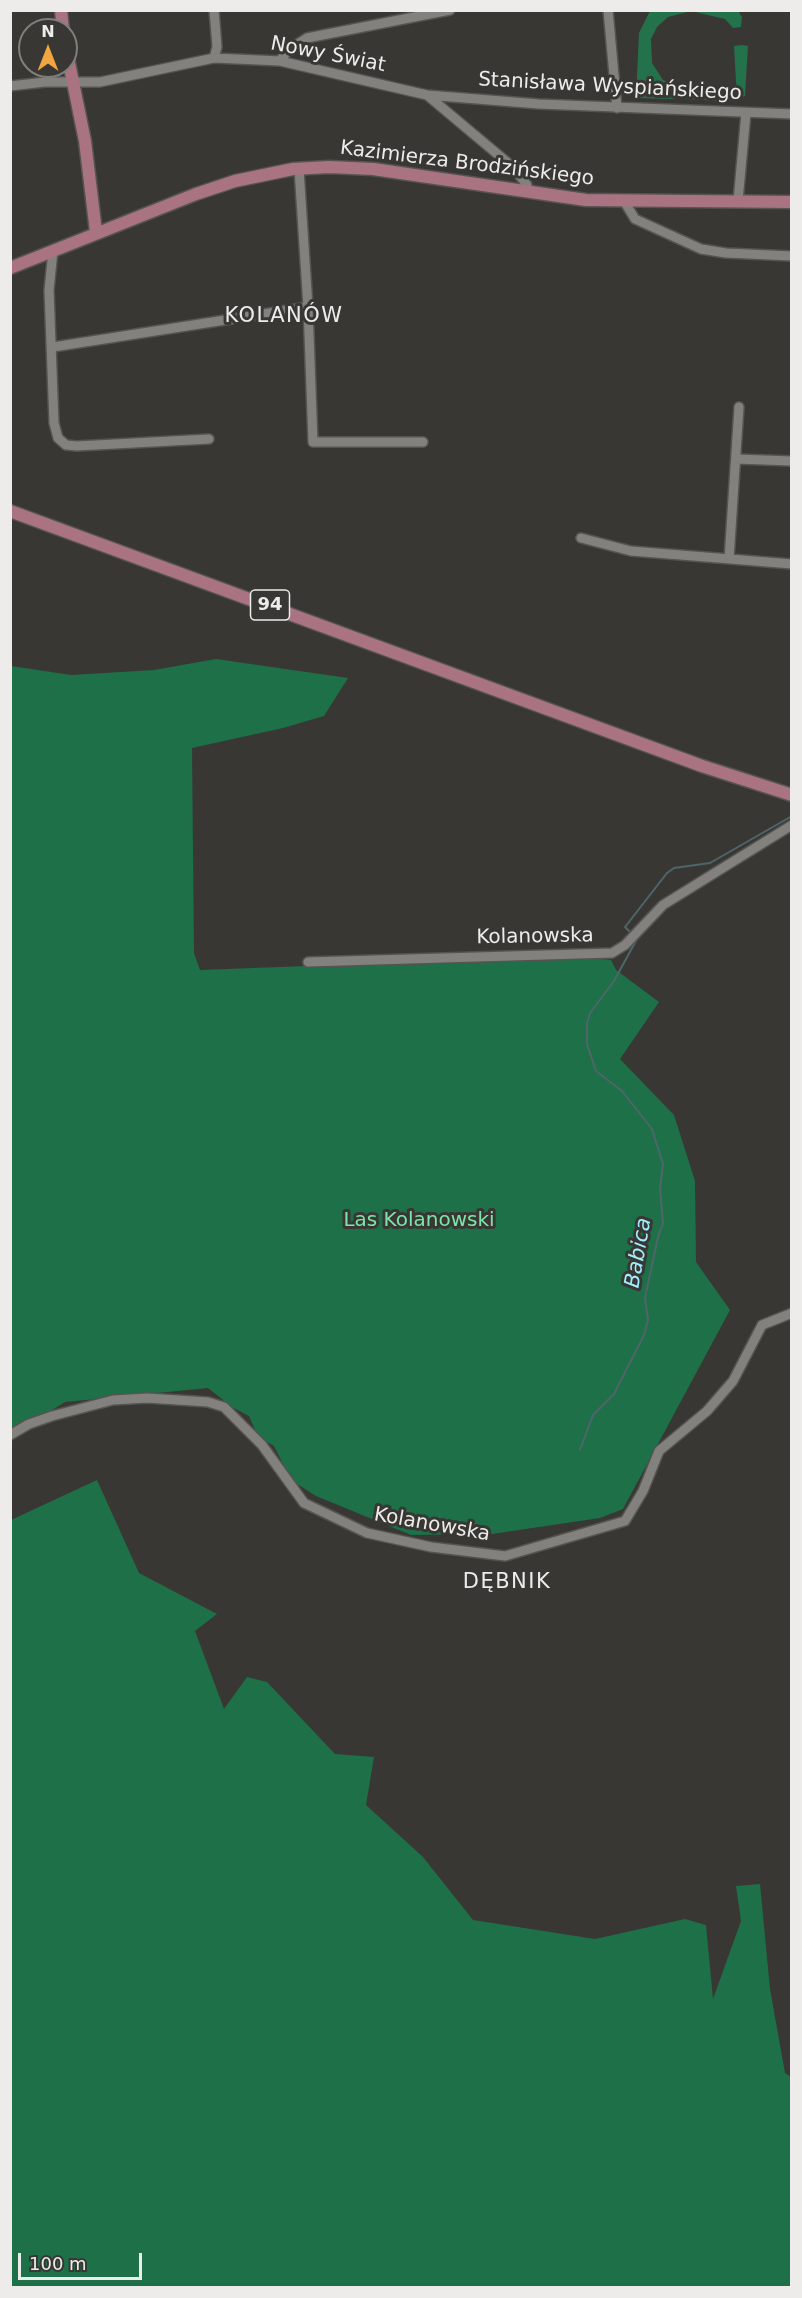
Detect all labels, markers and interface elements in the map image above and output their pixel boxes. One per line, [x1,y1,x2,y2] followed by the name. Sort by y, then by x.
[18,18,78,78] north arrow
[41,22,55,41] text: N
[269,32,387,78] street label: Nowy Świat
[478,68,742,106] street label: Stanisława Wyspiańskiego
[339,137,595,191] street label: Kazimierza Brodzińskiego
[224,304,344,330] district label: KOLANÓW
[250,590,290,620] road number: 94
[476,924,594,950] street label: Kolanowska
[343,1209,495,1233] park label: Las Kolanowski
[620,1216,658,1290] water label: Babica
[372,1503,492,1547] street label: Kolanowska
[463,1570,551,1596] district label: DĘBNIK
[21,2241,146,2279] scale bar
[29,2253,87,2274] text: 100 m

